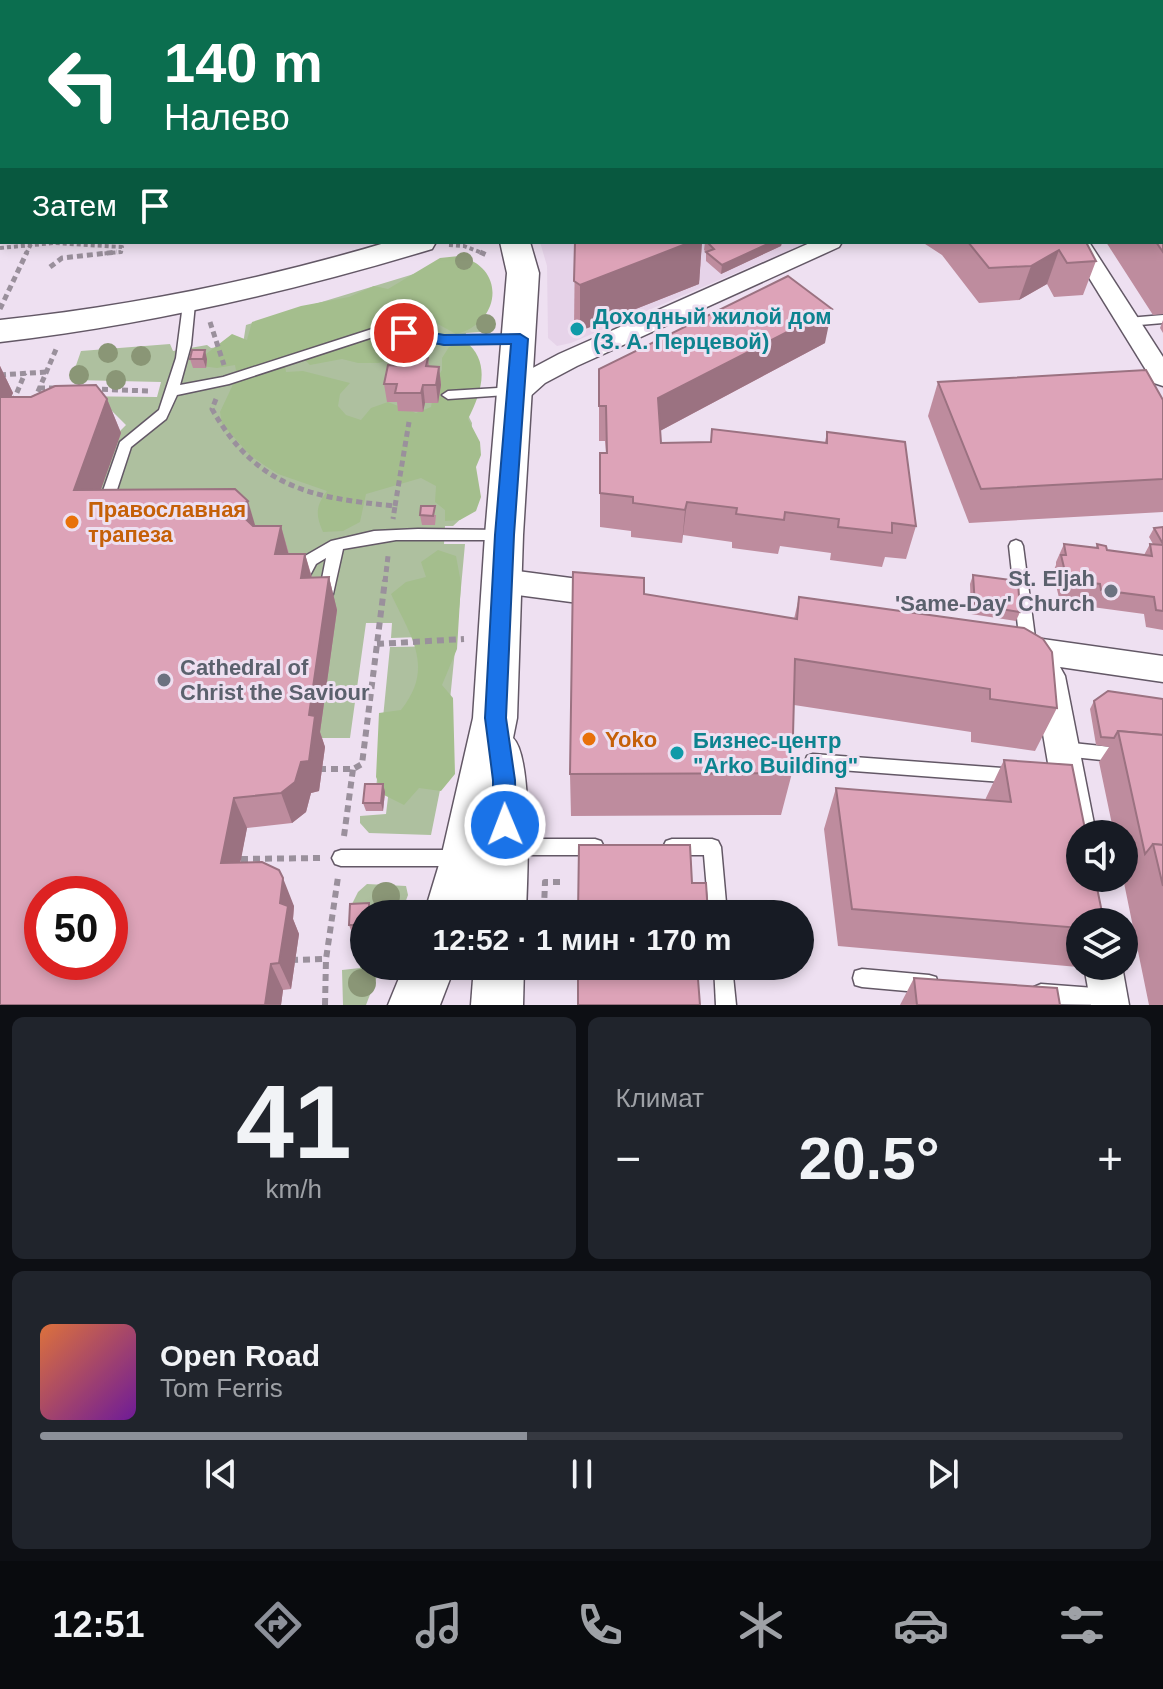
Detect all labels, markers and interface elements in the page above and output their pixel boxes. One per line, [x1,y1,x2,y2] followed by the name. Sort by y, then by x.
[164,31,323,94] text: 140 m
[32,32,136,136] icon: left
[164,97,290,138] text: Налево
[133,184,177,228] icon: arrive
[32,189,117,222] text: Затем
[370,299,438,367] pin
[593,304,832,354] place label: Доходный жилой дом (З. А. Перцевой)
[382,311,426,355] icon: arrive
[568,320,586,338] marker: Доходный жилой дом (З. А. Перцевой)
[88,497,246,547] place label: Православная трапеза
[63,513,81,531] marker: Православная трапеза
[895,566,1095,616] place label: St. Eljah 'Same-Day' Church
[1102,582,1120,600] marker: St. Eljah 'Same-Day' Church
[180,655,370,705] place label: Cathedral of Christ the Saviour
[155,671,173,689] marker: Cathedral of Christ the Saviour
[605,727,657,752] place label: Yoko
[693,728,858,778] place label: Бизнес-центр "Arko Building"
[580,730,598,748] marker: Yoko
[668,744,686,762] marker: Бизнес-центр "Arko Building"
[463,783,547,867] position arrow
[1066,820,1138,980] map controls
[1066,820,1138,892] button: sound
[24,876,128,980] speed limit sign: 50
[1066,908,1138,980] button: layers
[433,923,731,956] text: 12:52 · 1 мин · 170 m
[236,1064,352,1180] text: 41
[616,1083,704,1113] text: Климат
[799,1125,940,1192] text: 20.5°
[616,1134,641,1183] text: −
[1097,1134,1123,1183] text: +
[266,1174,322,1204] text: km/h
[160,1339,320,1372] text: Open Road
[160,1373,283,1403] text: Tom Ferris
[199,1452,243,1496] icon: previous
[560,1452,604,1496] icon: pause
[921,1452,965,1496] icon: next
[250,1597,306,1653] icon: directions
[411,1597,467,1653] icon: music
[572,1597,628,1653] icon: phone
[733,1597,789,1653] icon: climate
[893,1597,949,1653] icon: car
[1054,1597,1110,1653] icon: filters
[52,1604,145,1645] text: 12:51

